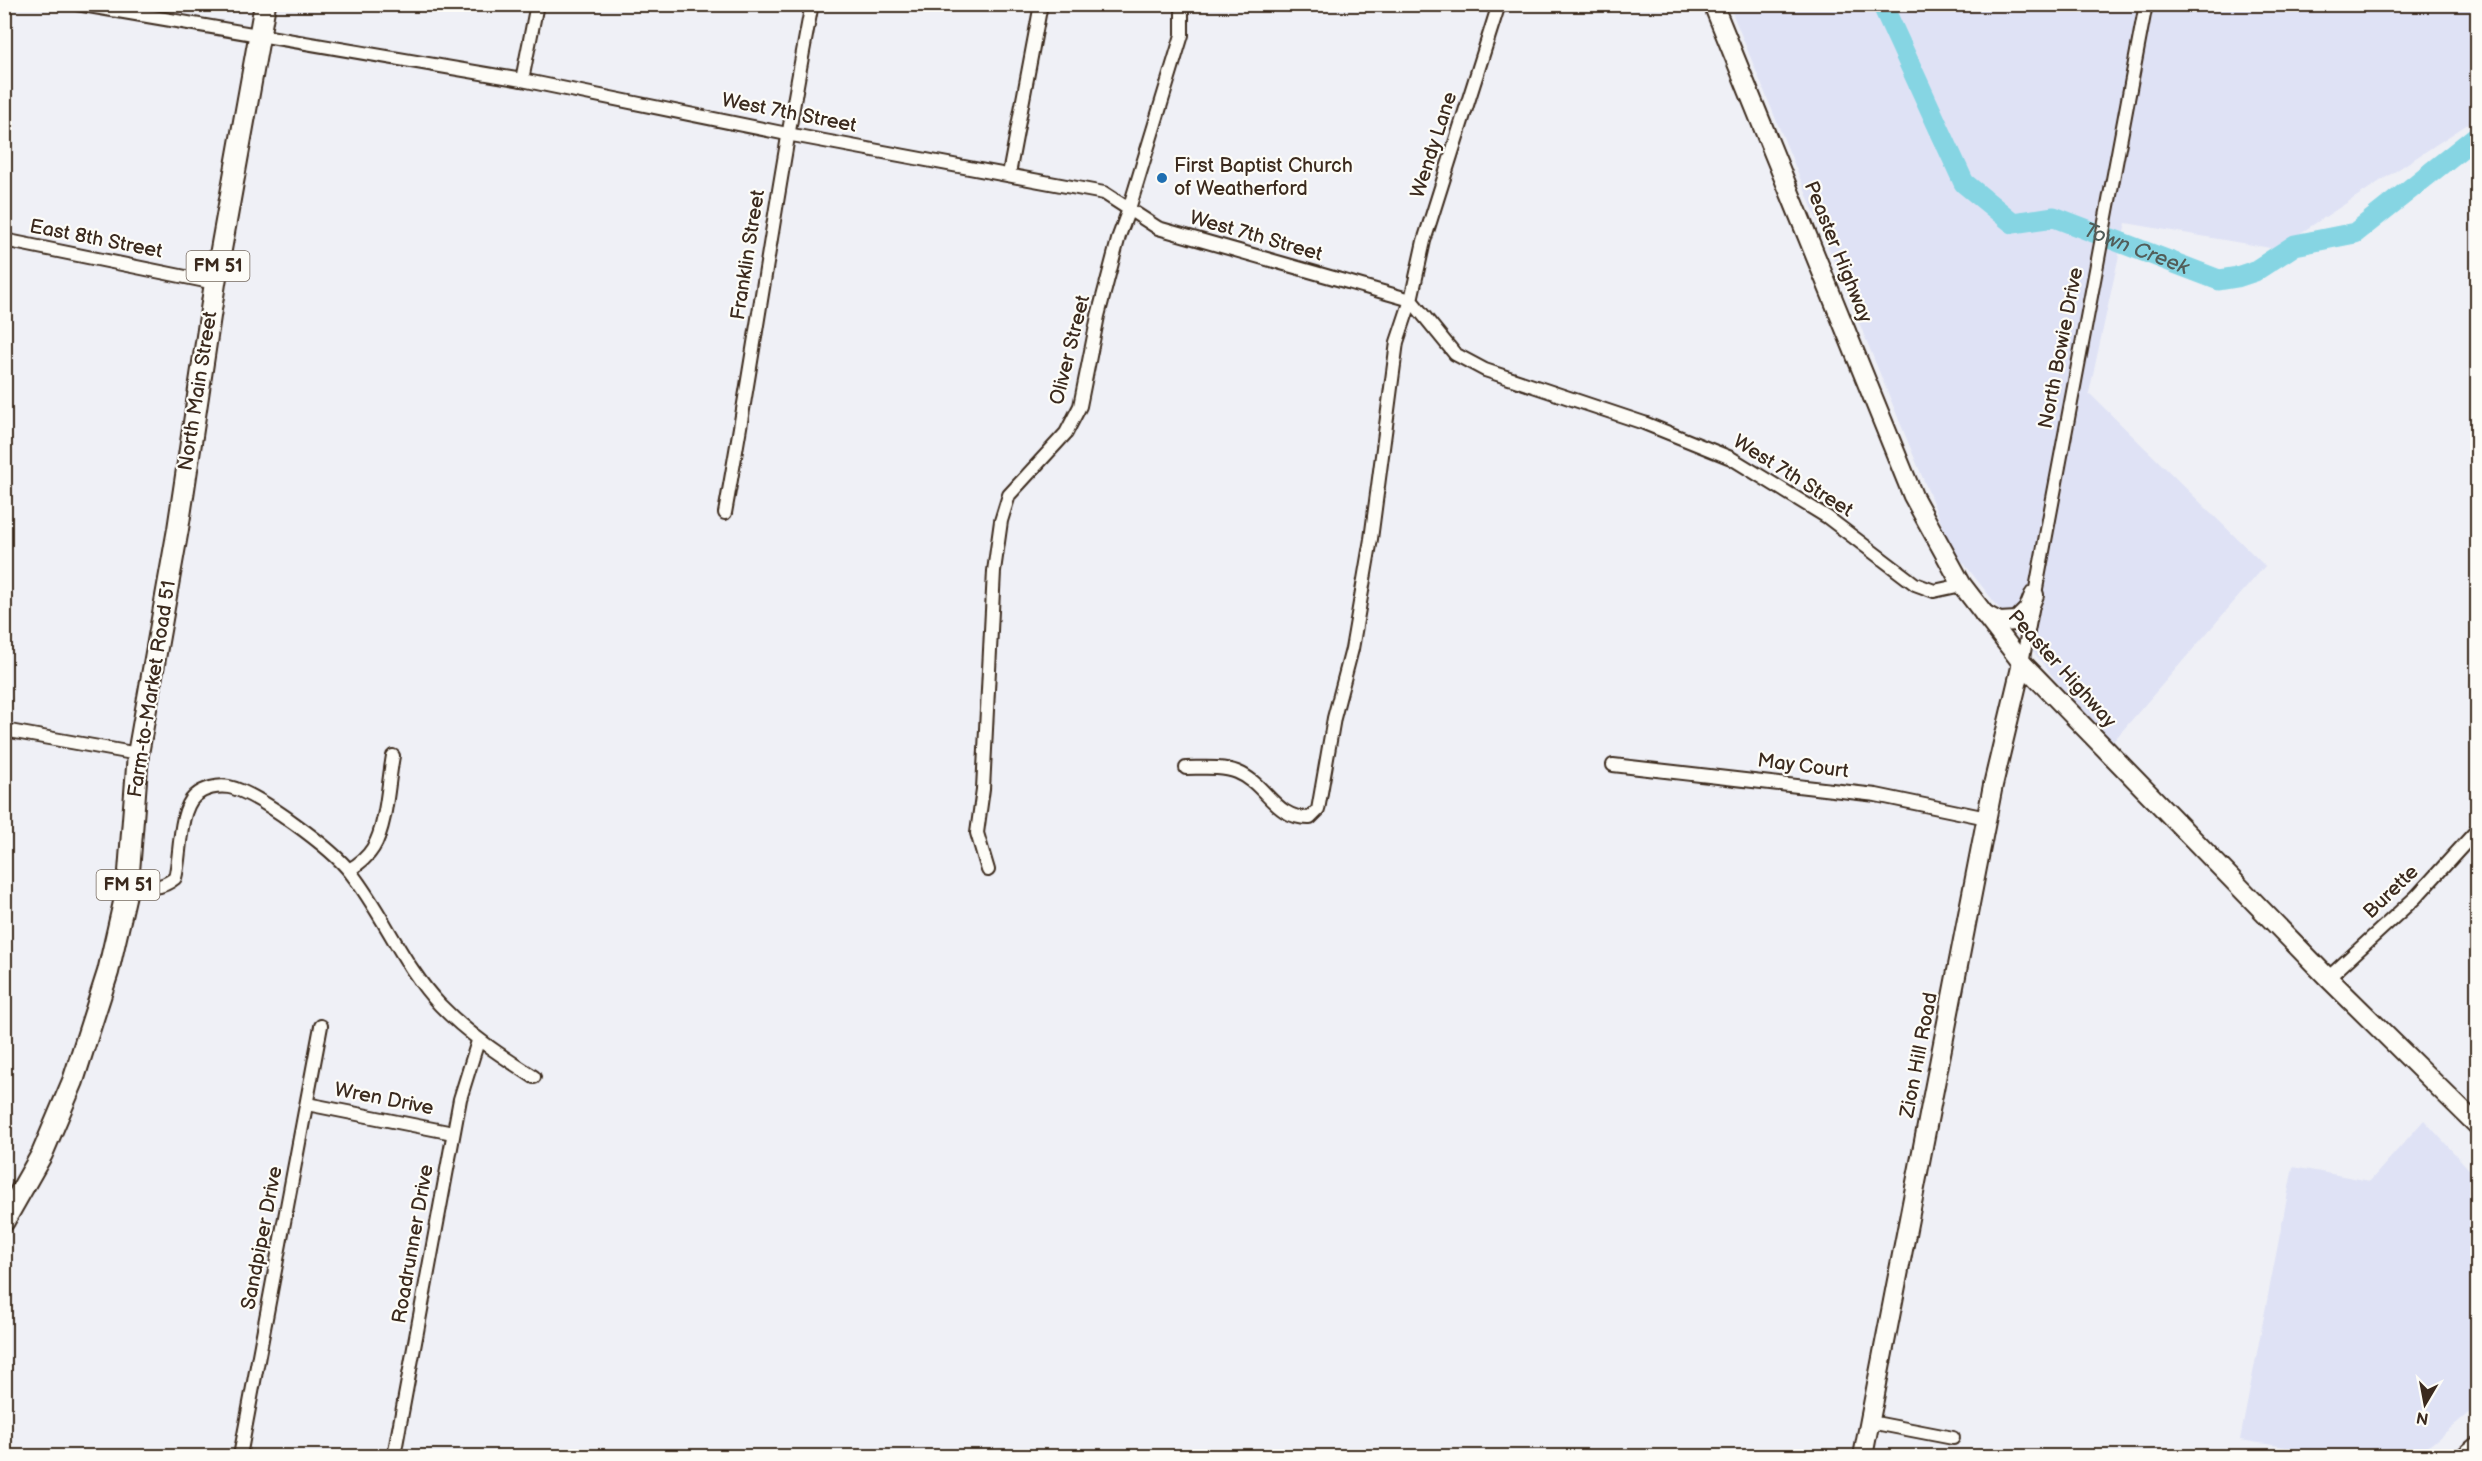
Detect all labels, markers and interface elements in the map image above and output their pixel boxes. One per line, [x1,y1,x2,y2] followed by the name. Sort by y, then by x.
[720,88,858,138] street label: West 7th Street
[1406,89,1462,201] street label: Wendy Lane
[1174,154,1353,201] place label: First Baptist Church of Weatherford
[1155,171,1169,185] marker: First Baptist Church of Weatherford
[1799,178,1877,326] street label: Peaster Highway
[726,188,770,322] street label: Franklin Street
[1187,206,1325,266] street label: West 7th Street
[28,214,164,264] street label: East 8th Street
[2081,217,2193,280] water label: Town Creek
[186,251,250,281] road number: FM 51
[2034,265,2088,431] street label: North Bowie Drive
[1045,293,1095,407] street label: Oliver Street
[174,310,222,472] street label: North Main Street
[1729,430,1857,522] street label: West 7th Street
[123,579,181,799] street label: Farm-to-Market Road 51
[2003,605,2121,733] street label: Peaster Highway
[1756,748,1850,784] street label: May Court
[2359,860,2424,924] street label: Burette
[96,870,160,900] road number: FM 51
[1895,990,1943,1121] street label: Zion Hill Road
[332,1078,436,1120] street label: Wren Drive
[387,1163,439,1325] street label: Roadrunner Drive
[236,1164,288,1312] street label: Sandpiper Drive
[2395,1374,2455,1434] north arrow
[2415,1407,2430,1428] text: N

